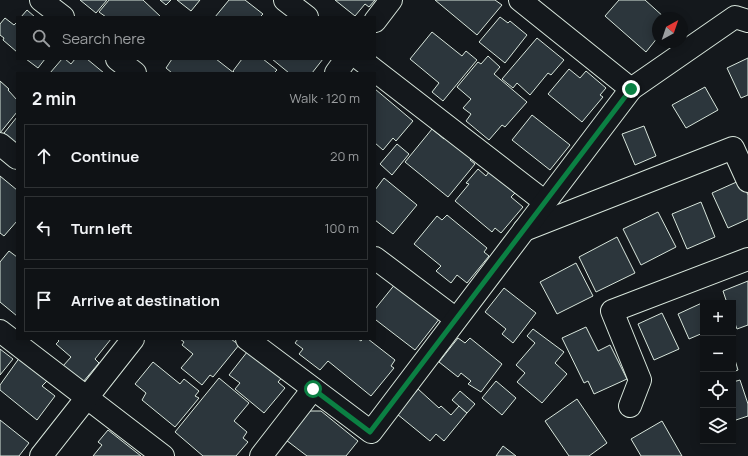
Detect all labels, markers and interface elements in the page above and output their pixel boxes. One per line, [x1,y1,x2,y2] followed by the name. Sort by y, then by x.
[652,12,688,48] north arrow
[16,16,376,60] search box
[30,27,52,49] icon: search
[62,28,145,49] text: Search here
[622,80,640,98] route end
[32,87,76,110] text: 2 min
[290,89,360,107] text: Walk · 120 m
[33,145,55,167] icon: ahead
[71,146,139,167] text: Continue
[330,147,359,165] text: 20 m
[33,217,55,239] icon: left
[71,218,133,239] text: Turn left
[324,219,359,237] text: 100 m
[33,289,55,311] icon: arrive
[71,290,220,311] text: Arrive at destination
[700,300,736,444] map controls
[700,300,736,336] button: +
[700,336,736,372] button: −
[700,372,736,408] button: locate
[304,380,322,398] route start
[700,408,736,444] button: layers

